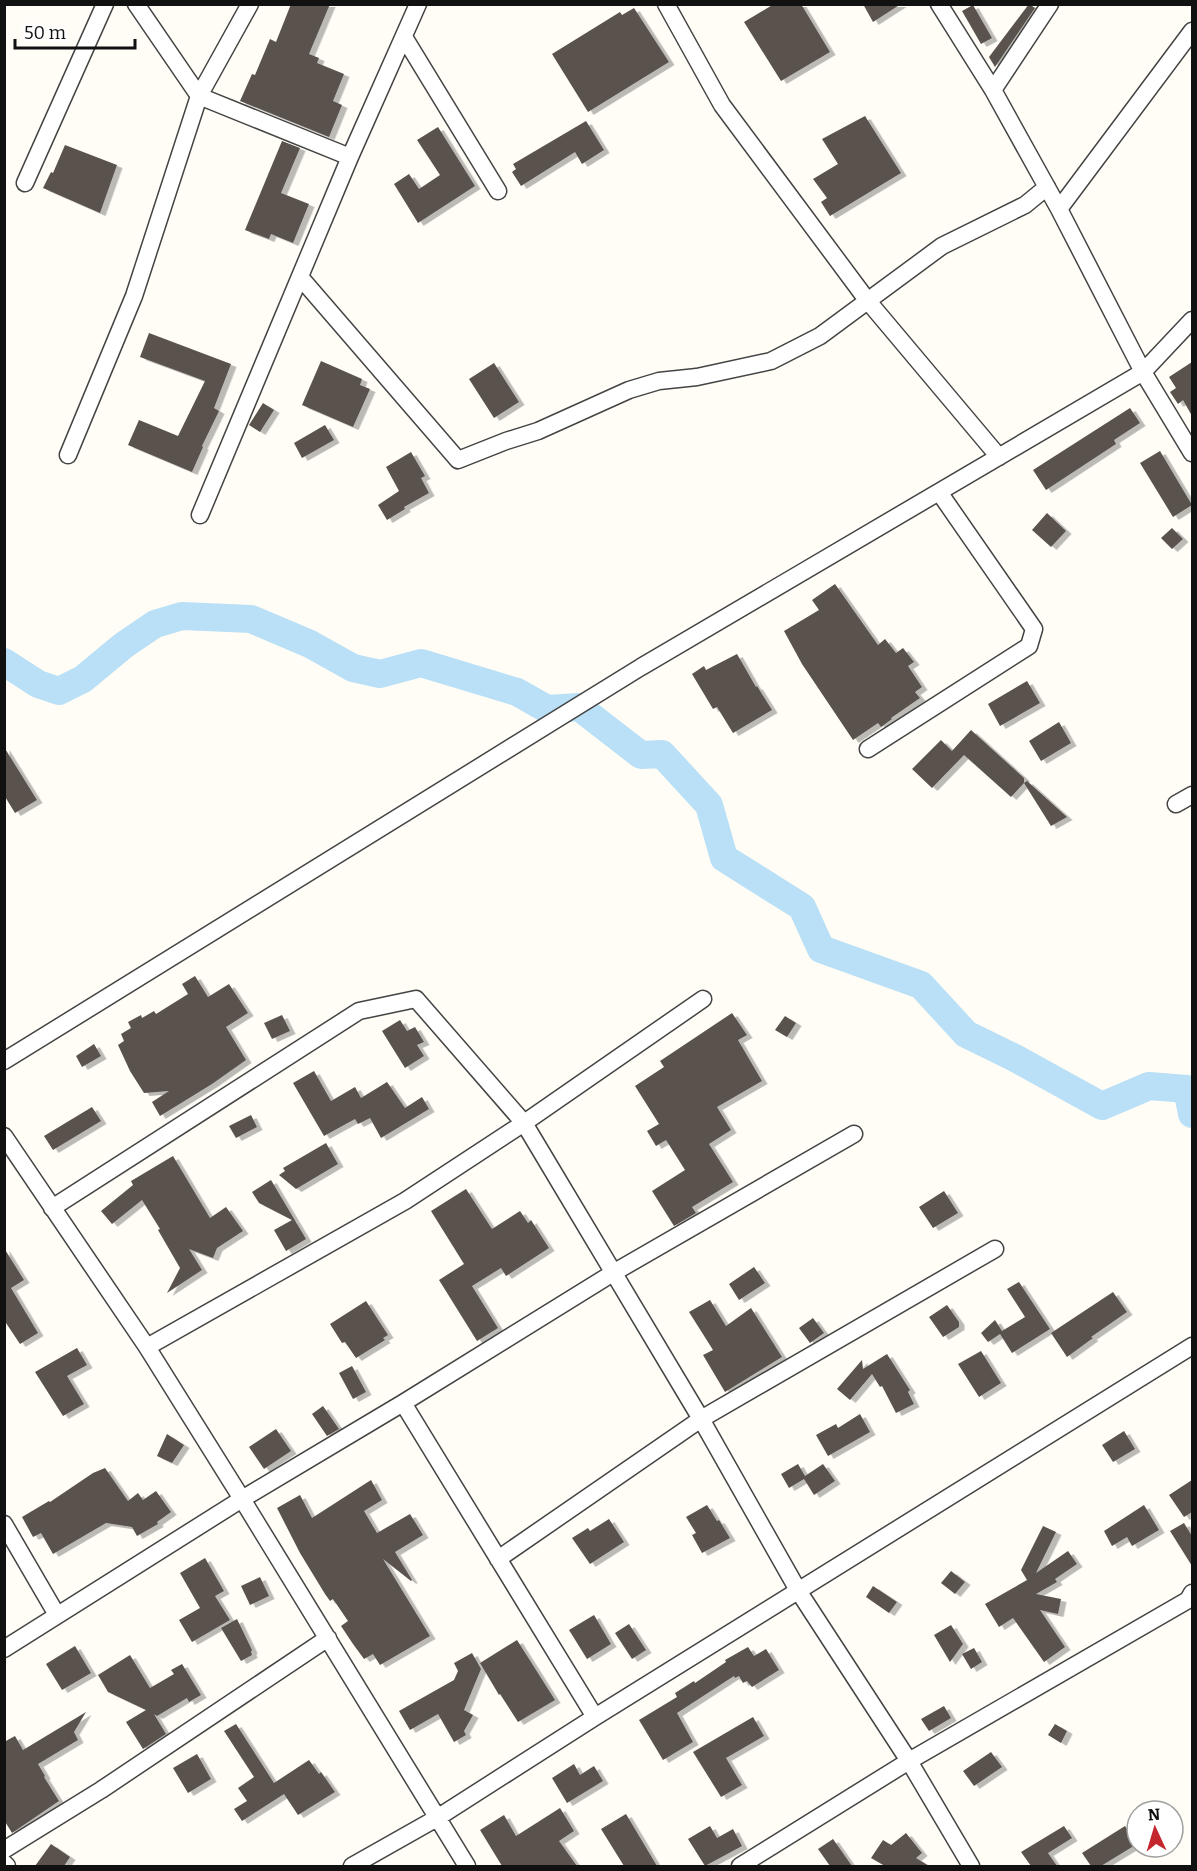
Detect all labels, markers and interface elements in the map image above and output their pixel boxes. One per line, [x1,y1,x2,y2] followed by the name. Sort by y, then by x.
[15,12,135,50] scale bar
[24,22,66,44] text: 50 m
[1125,1799,1185,1859] north arrow
[1147,1805,1161,1824] text: N

